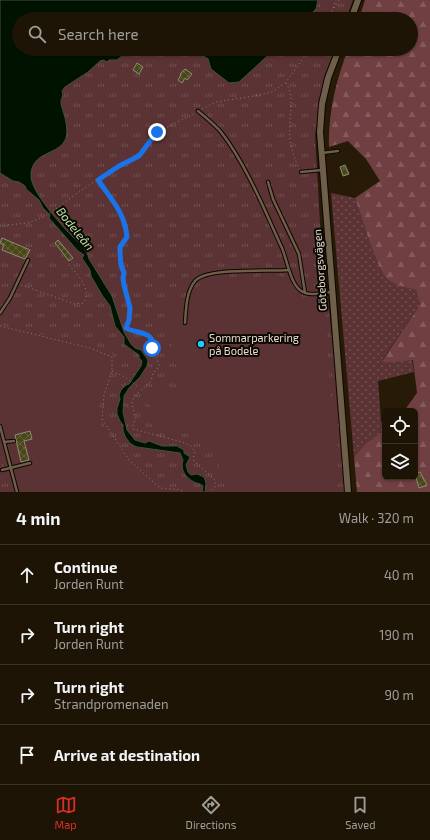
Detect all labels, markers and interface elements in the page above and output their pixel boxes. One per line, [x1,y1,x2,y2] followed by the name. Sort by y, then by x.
[12,12,418,56] search box
[26,23,48,45] icon: search
[58,25,139,43] text: Search here
[148,123,166,141] route end
[54,204,97,253] water label: Bodeleån
[310,229,329,311] street label: Göteborgsvägen
[209,331,299,357] place label: Sommarparkering på Bodele
[143,339,161,357] route start
[196,339,206,349] marker: Sommarparkering på Bodele
[382,408,418,480] map controls
[382,408,418,444] button: locate
[382,444,418,480] button: layers
[16,508,60,528] text: 4 min
[339,510,414,526] text: Walk · 320 m
[54,558,117,576] text: Continue
[16,564,38,586] icon: ahead
[384,567,414,583] text: 40 m
[54,576,124,592] text: Jorden Runt
[54,618,124,636] text: Turn right
[16,624,38,646] icon: right
[379,627,414,643] text: 190 m
[54,636,124,652] text: Jorden Runt
[54,678,124,696] text: Turn right
[16,684,38,706] icon: right
[384,687,414,703] text: 90 m
[54,696,169,712] text: Strandpromenaden
[16,744,38,766] icon: arrive
[54,746,200,764] text: Arrive at destination
[55,794,77,831] tab: Map
[186,794,236,831] tab: Directions
[345,794,376,831] tab: Saved

